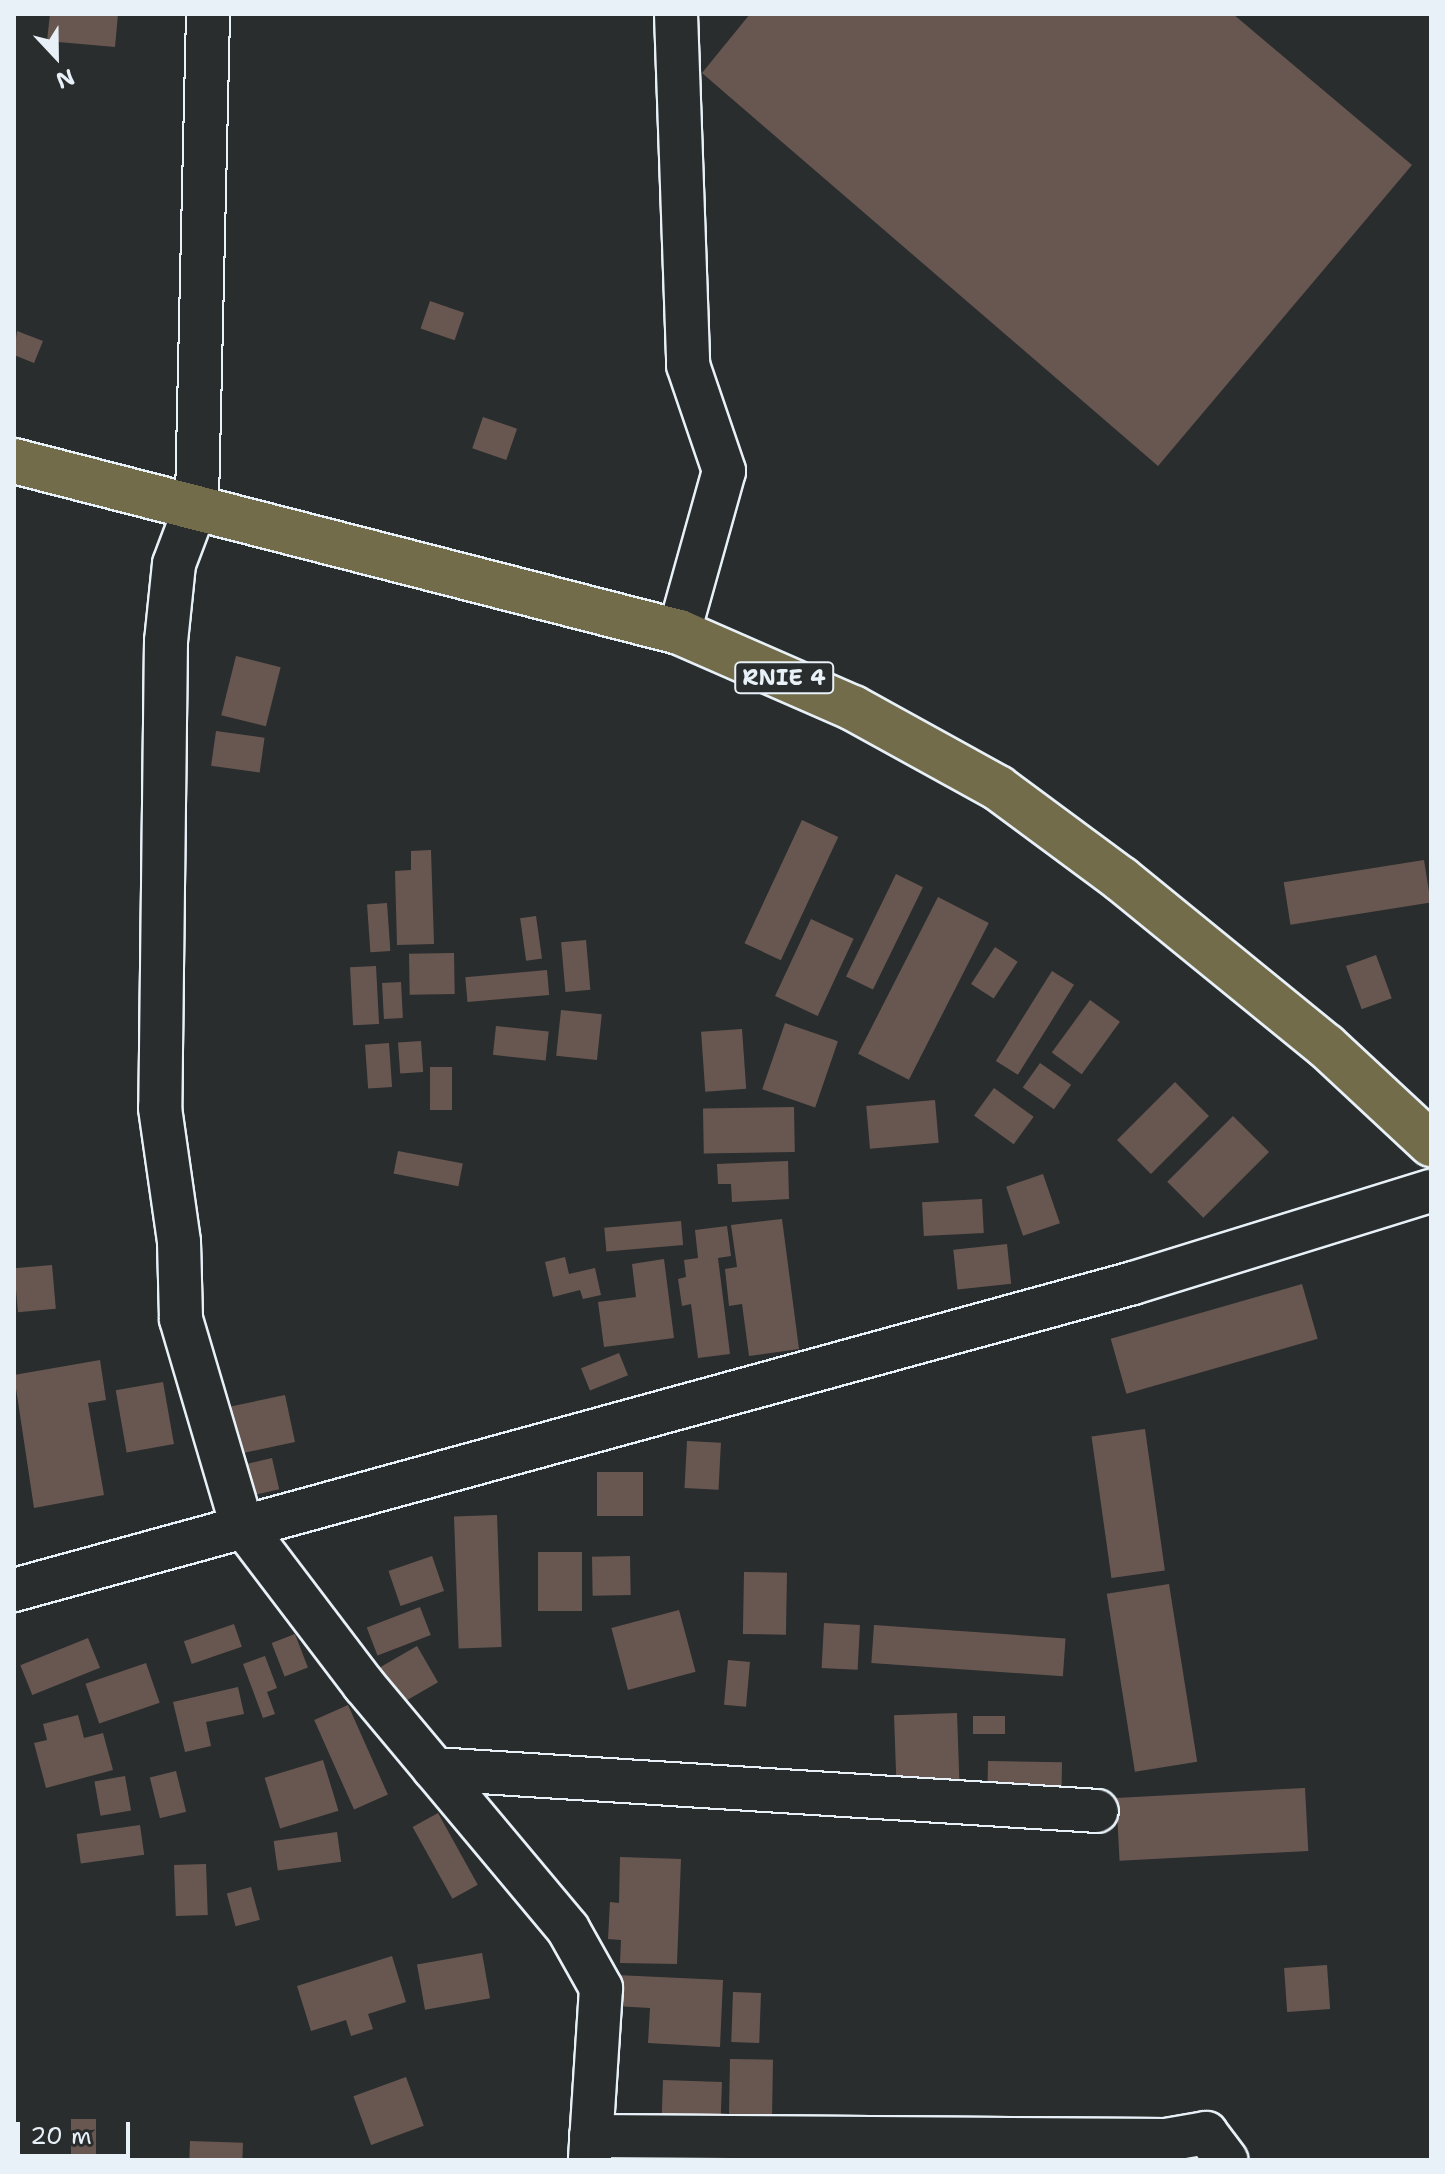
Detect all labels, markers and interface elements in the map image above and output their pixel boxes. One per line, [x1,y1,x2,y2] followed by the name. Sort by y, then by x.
[16,16,96,96] north arrow
[52,62,79,95] text: N
[734,660,834,696] road number: RNIE 4
[20,2106,134,2156] scale bar
[30,2120,92,2152] text: 20 m

